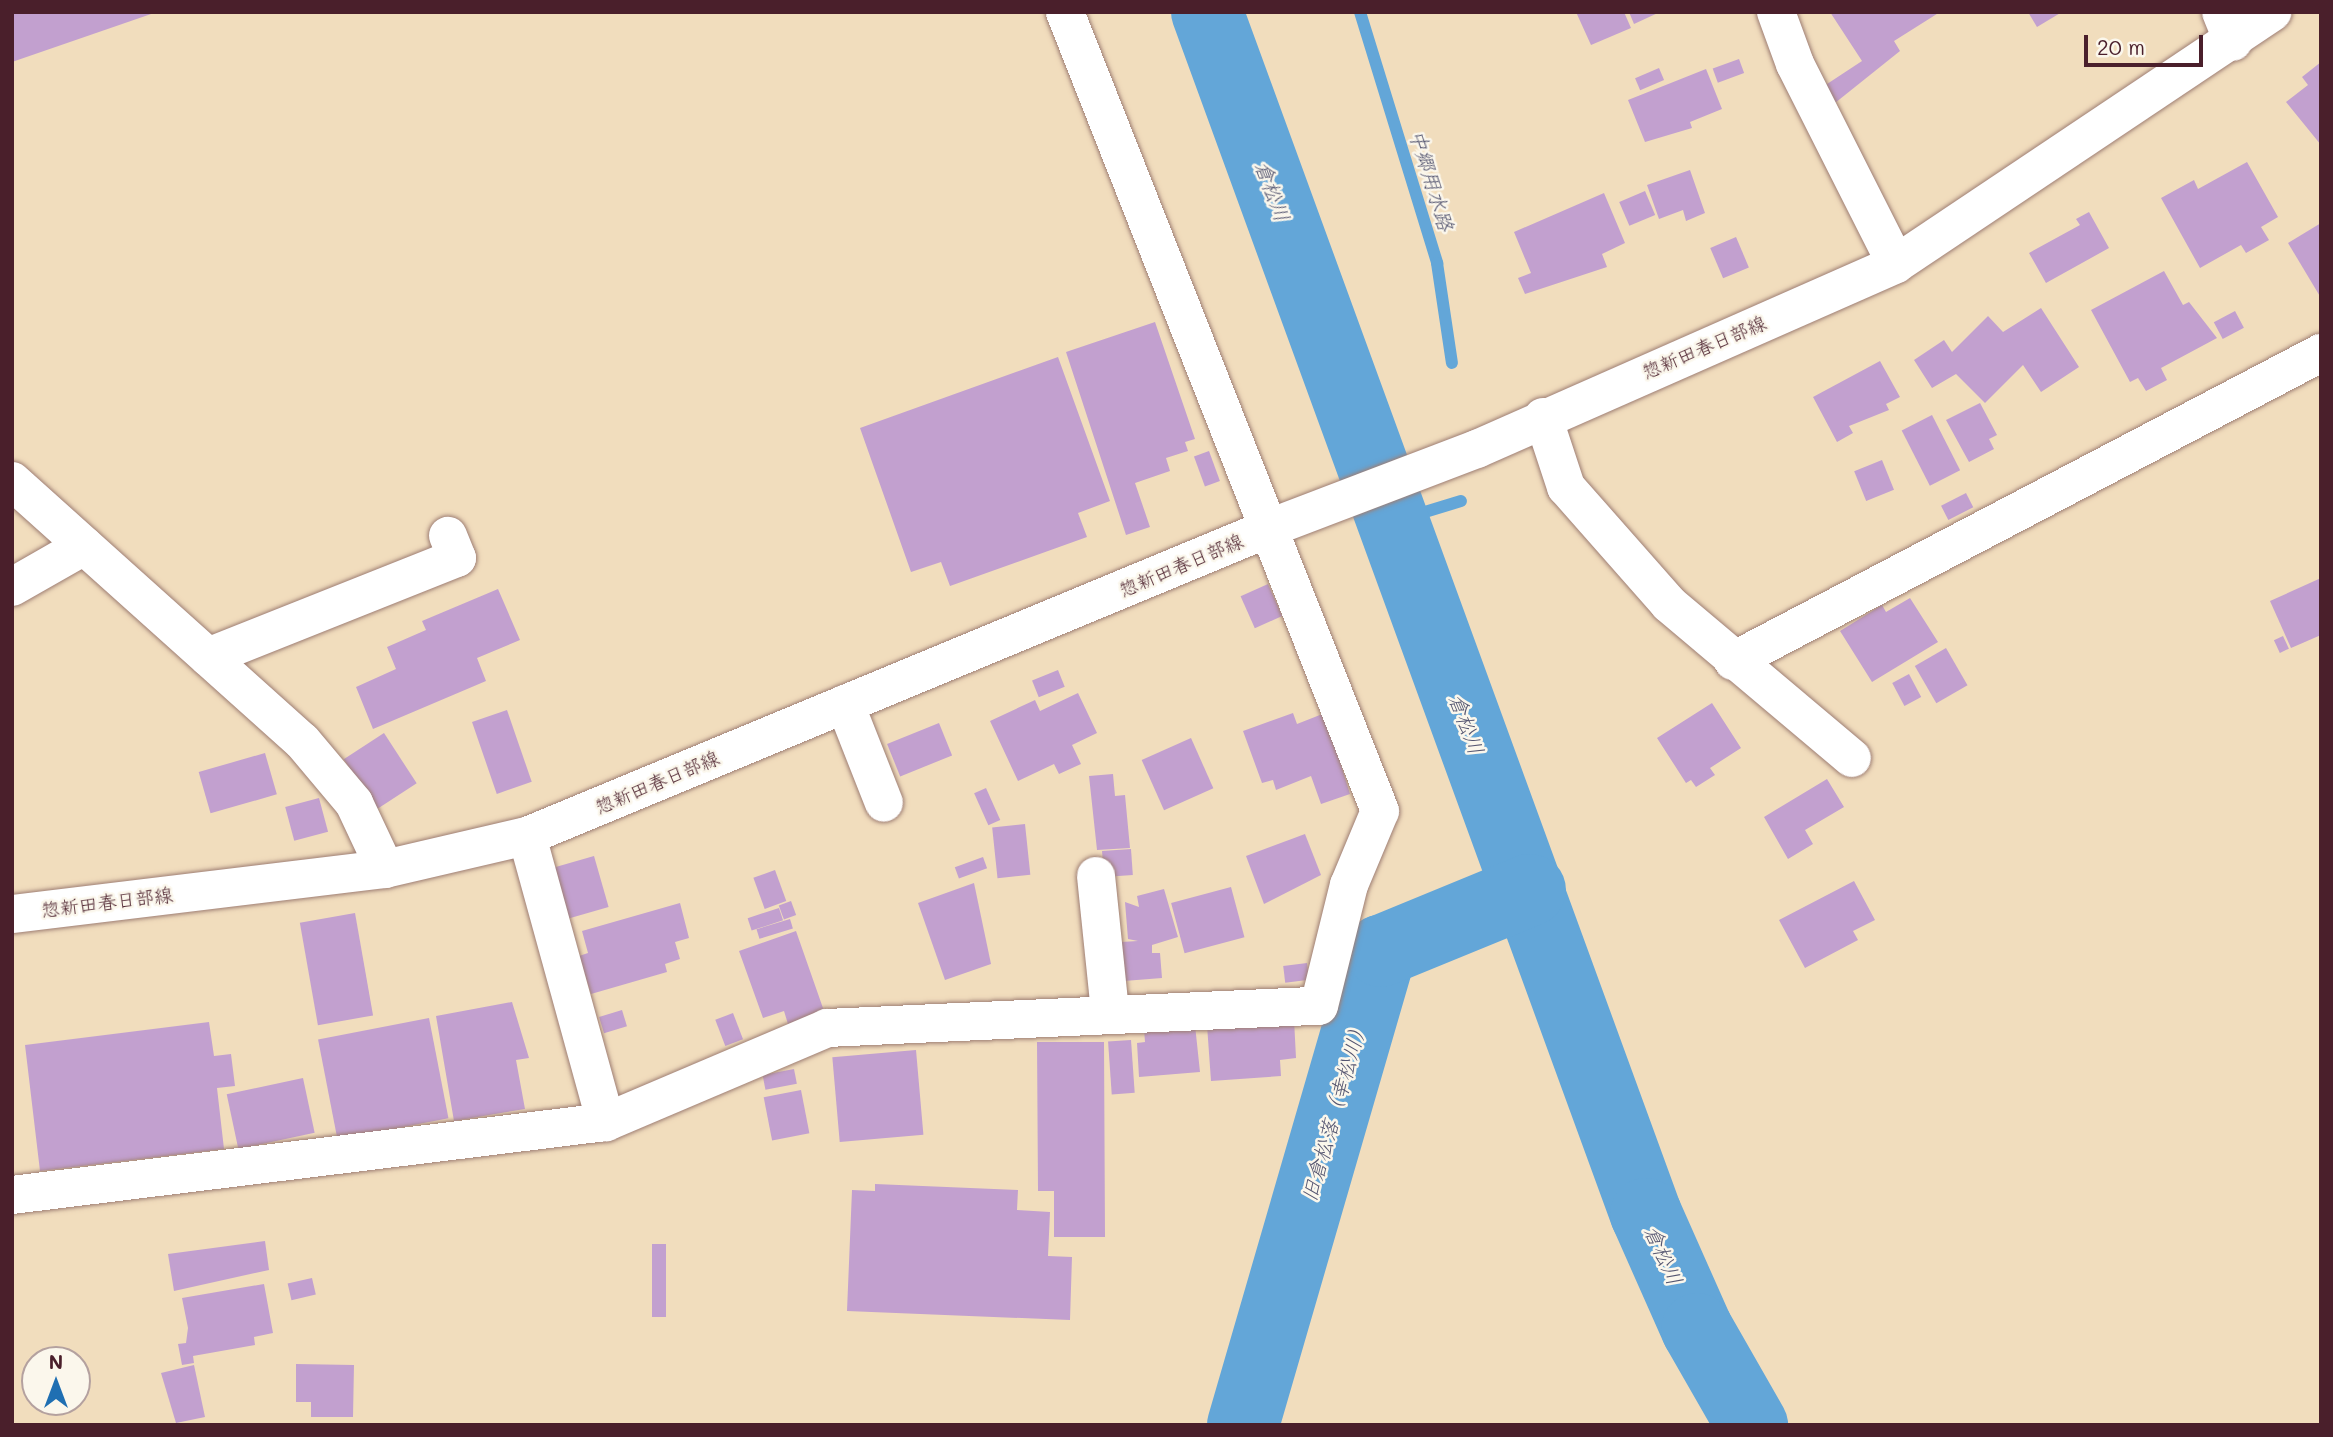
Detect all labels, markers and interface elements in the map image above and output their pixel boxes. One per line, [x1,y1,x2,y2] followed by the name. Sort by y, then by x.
[2088,21,2207,65] scale bar
[2097,33,2145,60] text: 20 m
[1405,126,1459,234] water label: 中郷用水路
[1250,157,1296,225] water label: 倉松川
[1638,311,1770,383] street label: 惣新田春日部線
[1115,529,1247,601] street label: 惣新田春日部線
[1444,690,1490,758] water label: 倉松川
[591,746,723,818] street label: 惣新田春日部線
[40,883,174,921] street label: 惣新田春日部線
[1296,1016,1372,1204] water label: 旧倉松落（幸松川）
[1640,1221,1688,1289] water label: 倉松川
[21,1346,91,1416] north arrow
[49,1349,63,1374] text: N

